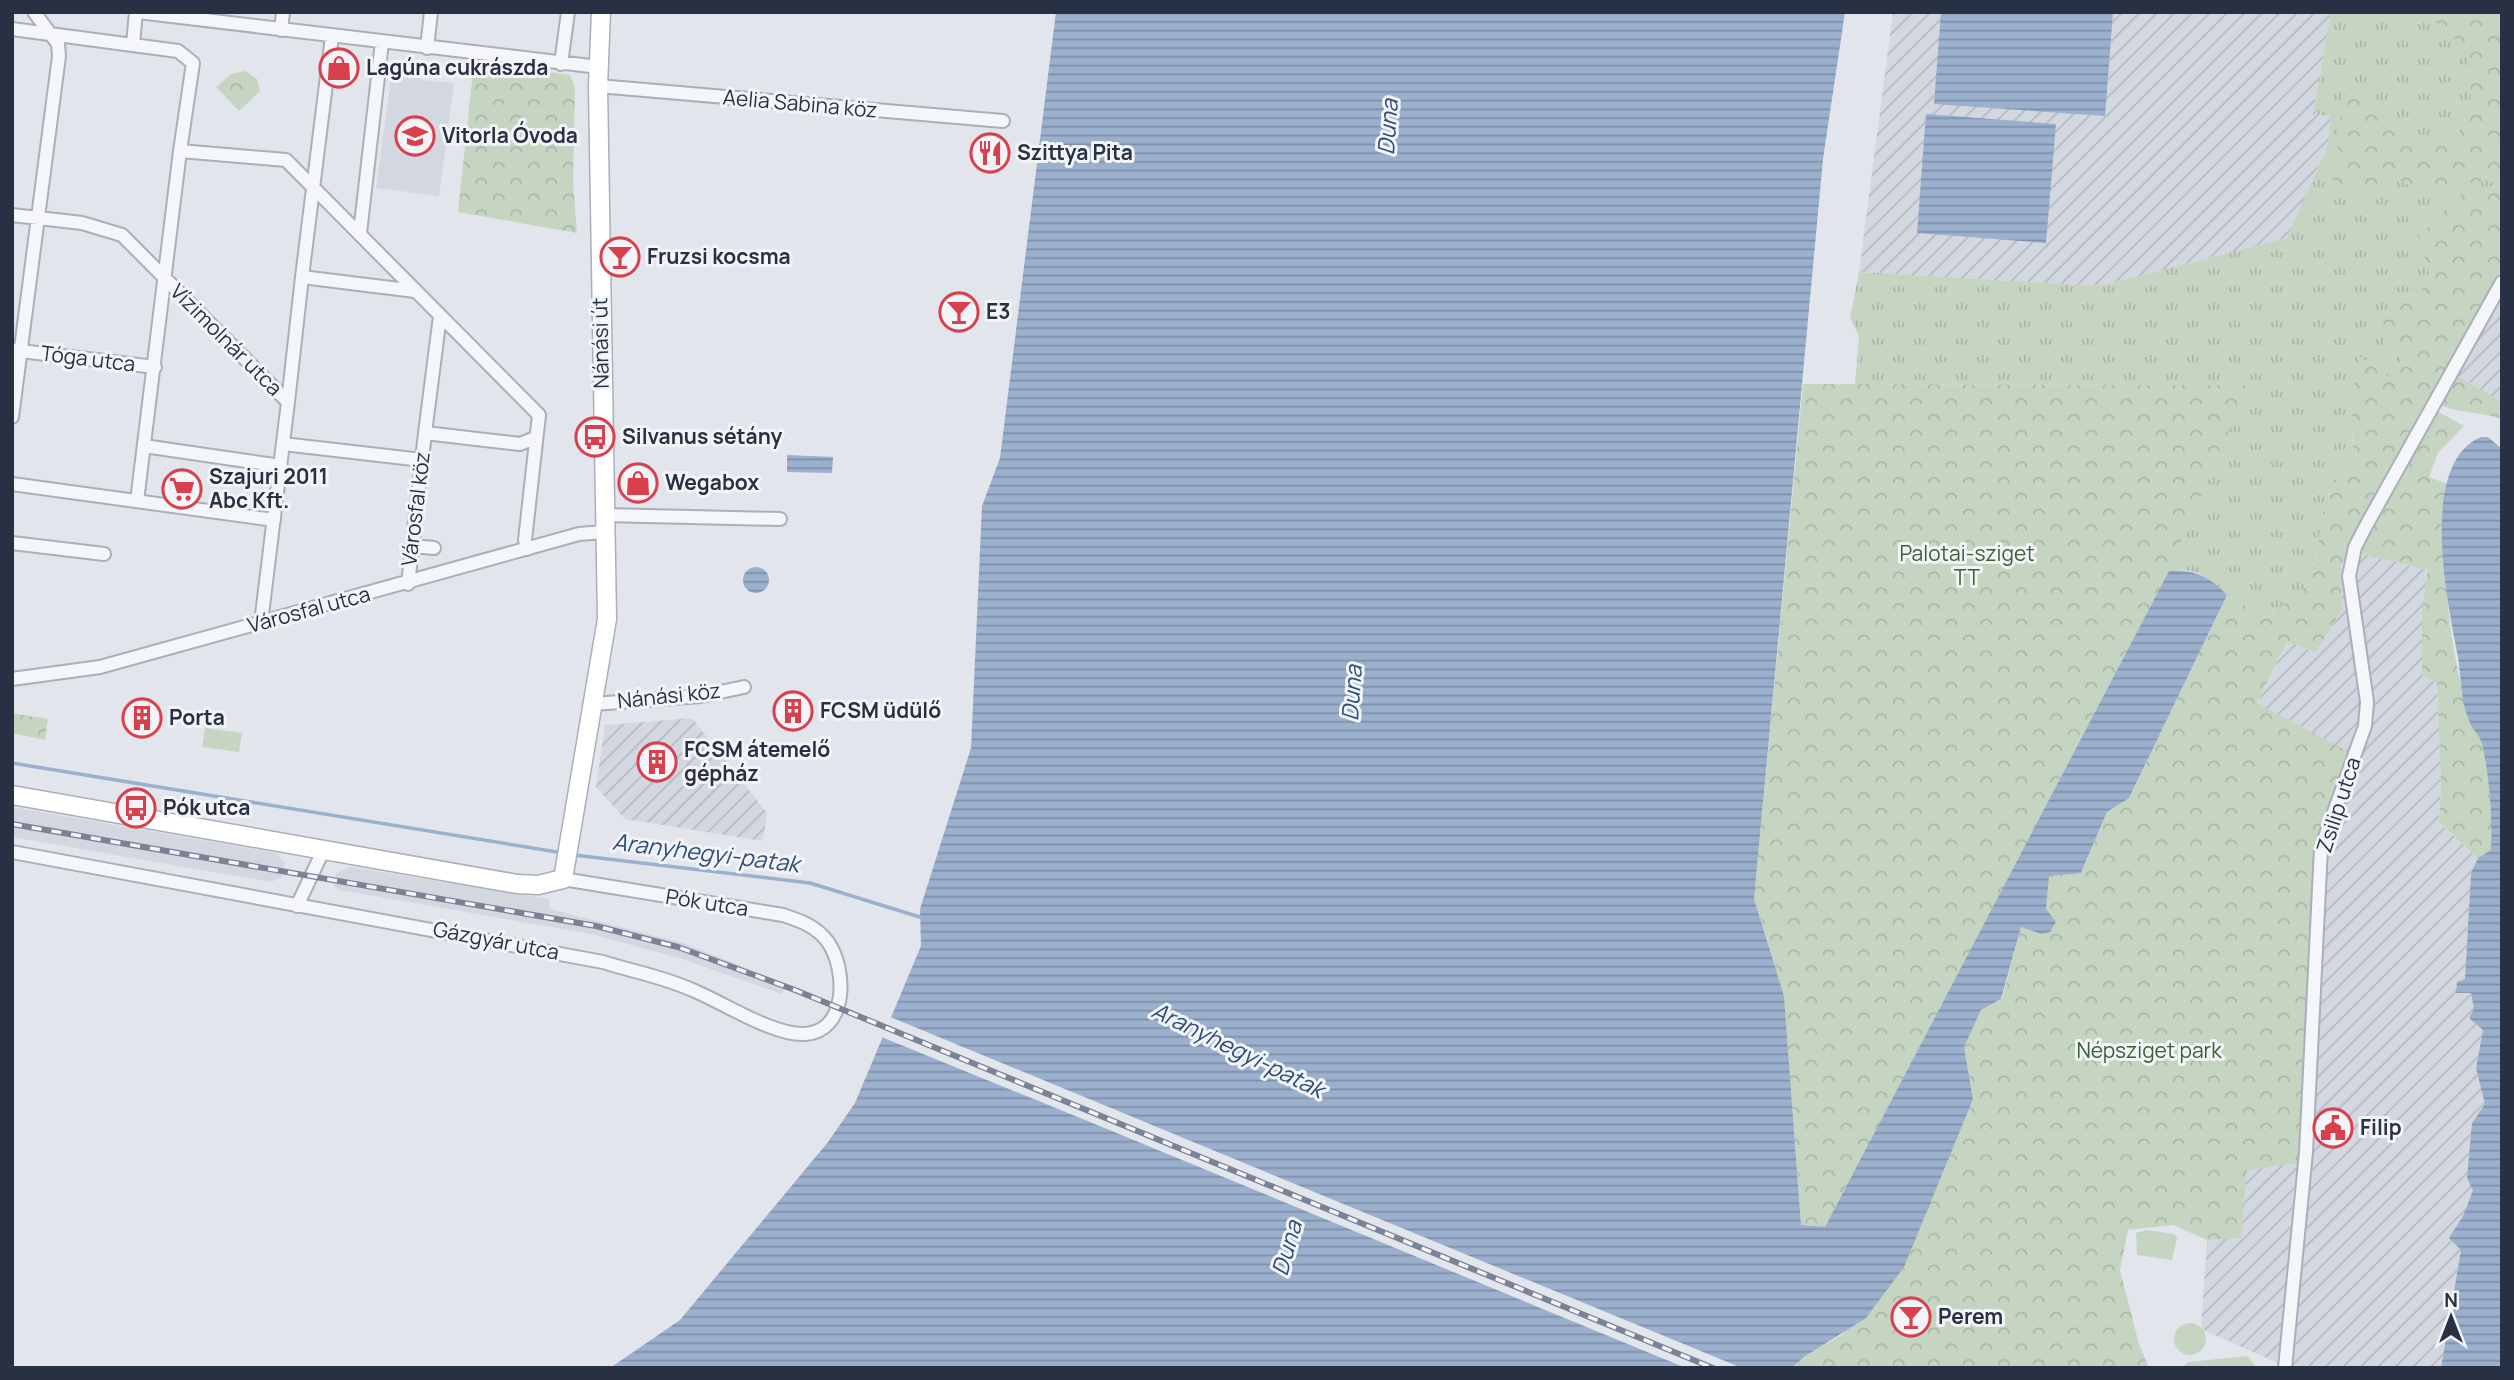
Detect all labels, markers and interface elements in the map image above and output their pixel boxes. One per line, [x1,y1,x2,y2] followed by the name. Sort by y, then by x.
[318,47,360,89] shop icon: Lagúna cukrászda
[366,53,548,81] place label: Lagúna cukrászda
[722,82,878,124] street label: Aelia Sabina köz
[1369,97,1405,156] water label: Duna
[394,115,436,157] school or university icon: Vitorla Óvoda
[442,121,578,149] place label: Vitorla Óvoda
[969,132,1011,174] restaurant icon: Szittya Pita
[1017,138,1133,166] place label: Szittya Pita
[599,236,641,278] bar icon: Fruzsi kocsma
[647,242,791,270] place label: Fruzsi kocsma
[165,277,289,401] street label: Vízimolnár utca
[938,291,980,333] bar icon: E3
[585,297,615,389] street label: Nánási út
[986,297,1011,325] place label: E3
[39,338,137,378] street label: Tóga utca
[574,416,616,458] bus stop icon: Silvanus sétány
[622,422,782,450] place label: Silvanus sétány
[394,450,436,568] street label: Városfal köz
[209,462,328,514] place label: Szajuri 2011 Abc Kft.
[617,462,659,504] shop icon: Wegabox
[161,468,203,510] supermarket icon: Szajuri 2011 Abc Kft.
[665,468,759,496] place label: Wegabox
[1899,539,2035,591] park label: Palotai-sziget TT
[244,579,373,639] street label: Városfal utca
[1333,663,1369,722] water label: Duna
[616,676,722,714] street label: Nánási köz
[772,690,814,732] building icon: FCSM üdülő
[820,696,941,724] place label: FCSM üdülő
[121,697,163,739] building icon: Porta
[169,703,225,731] place label: Porta
[684,735,830,787] place label: FCSM átemelő gépház
[636,741,678,783] building icon: FCSM átemelő gépház
[2309,753,2367,856] street label: Zsilip utca
[115,787,157,829] bus stop icon: Pók utca
[163,793,250,821] place label: Pók utca
[611,825,805,880] water label: Aranyhegyi-patak
[664,882,751,922] street label: Pók utca
[431,914,562,966] street label: Gázgyár utca
[1147,993,1333,1106] water label: Aranyhegyi-patak
[2076,1036,2222,1064] park label: Népsziget park
[2312,1107,2354,1149] public building icon: Filip
[2360,1113,2402,1141] place label: Filip
[1263,1215,1309,1279] water label: Duna
[2416,1282,2486,1352] north arrow
[2444,1287,2458,1313] text: N
[1890,1296,1932,1338] bar icon: Perem
[1938,1302,2003,1330] place label: Perem

